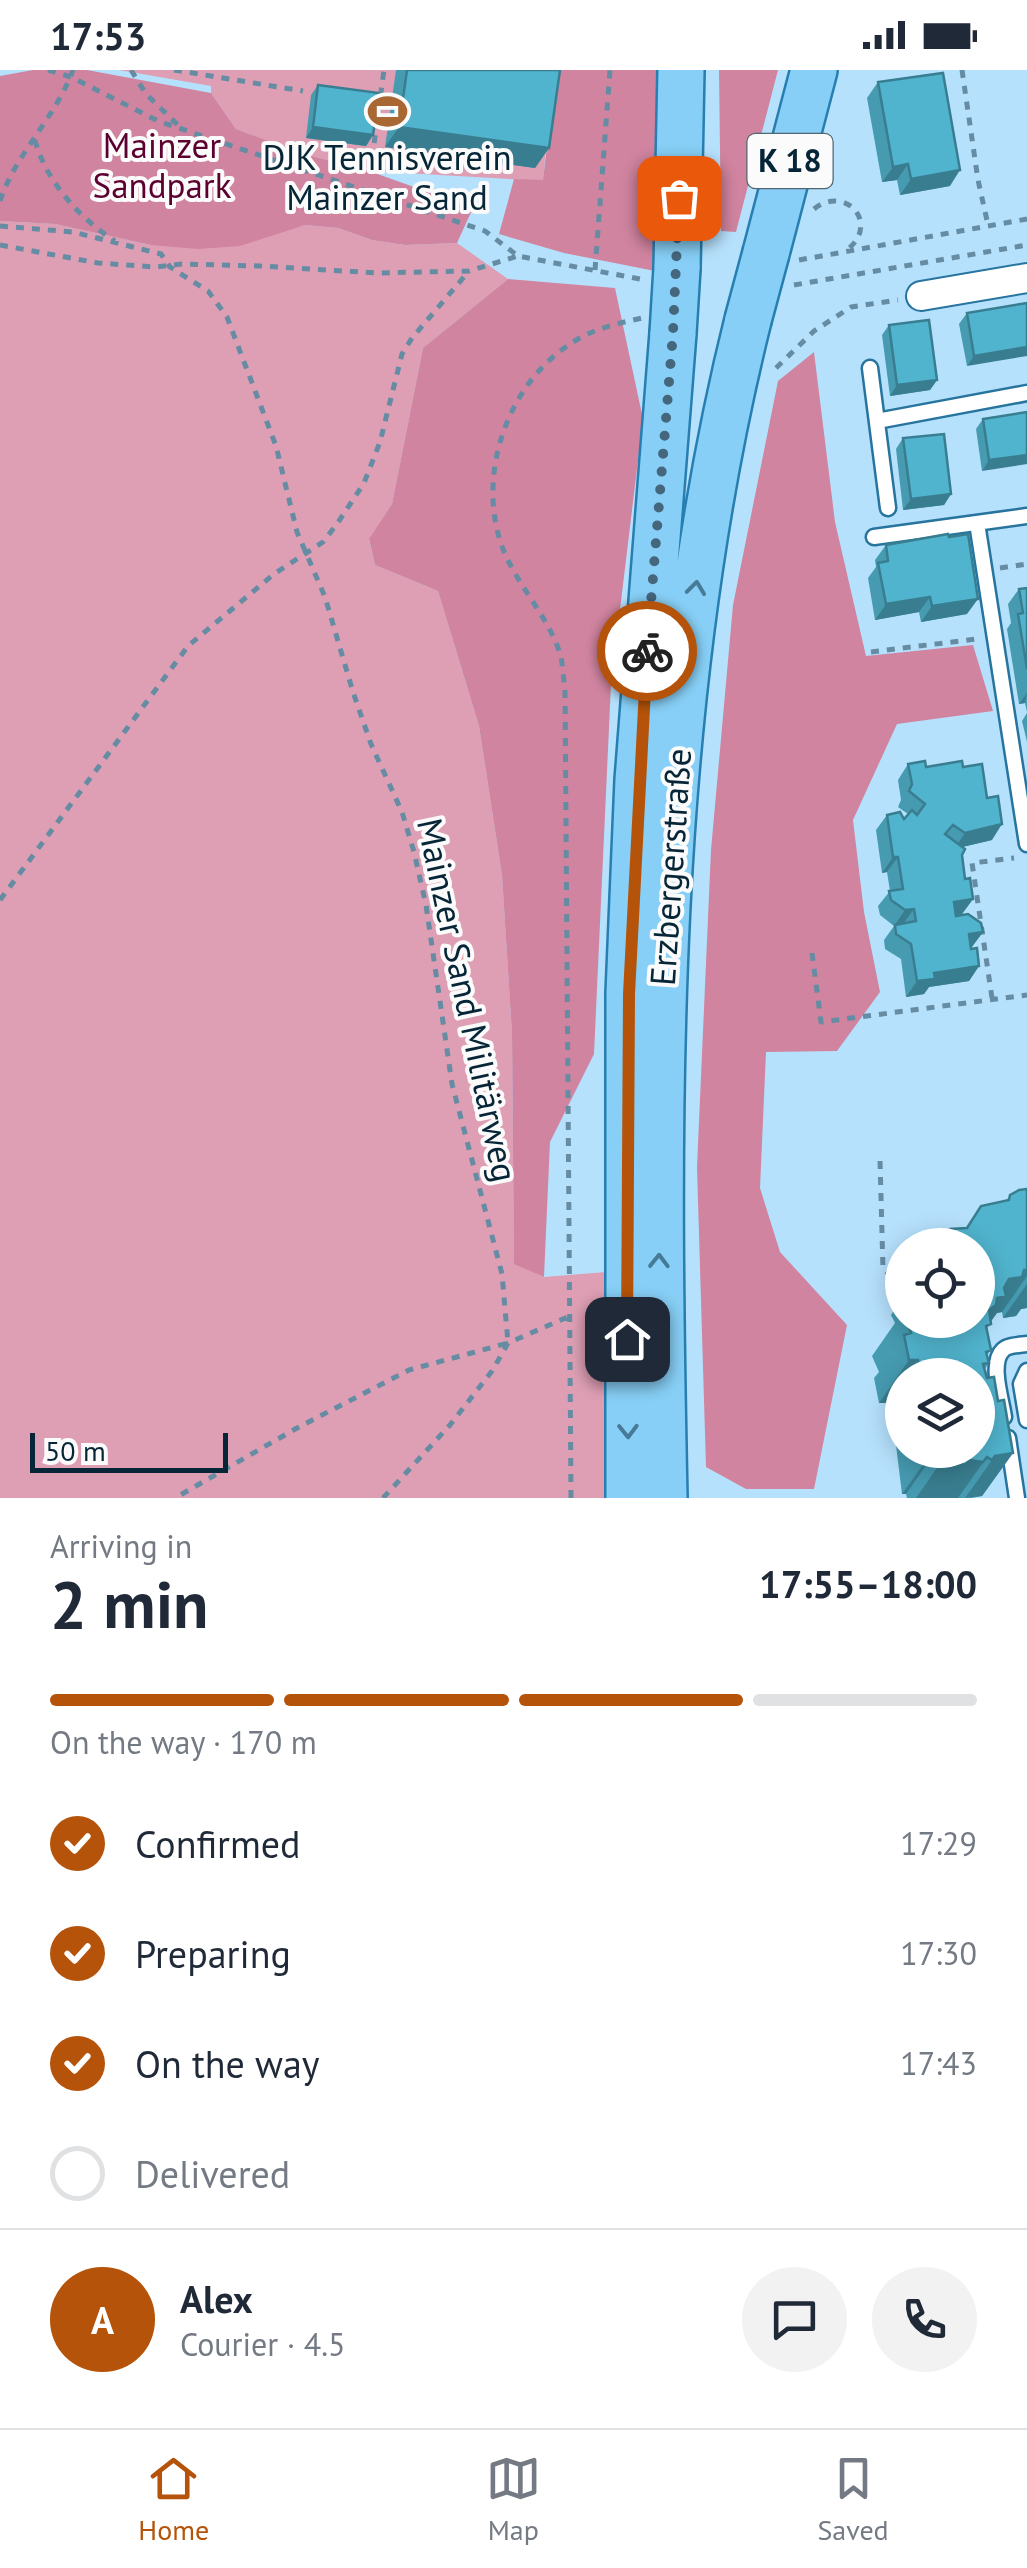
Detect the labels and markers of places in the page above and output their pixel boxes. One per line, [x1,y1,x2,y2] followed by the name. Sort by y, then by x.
[366,90,408,132] sports icon: DJK Tennisverein Mainzer Sand
[262,134,512,220] place label: DJK Tennisverein Mainzer Sand
[637,156,722,241] pin
[585,1297,670,1382] pin

